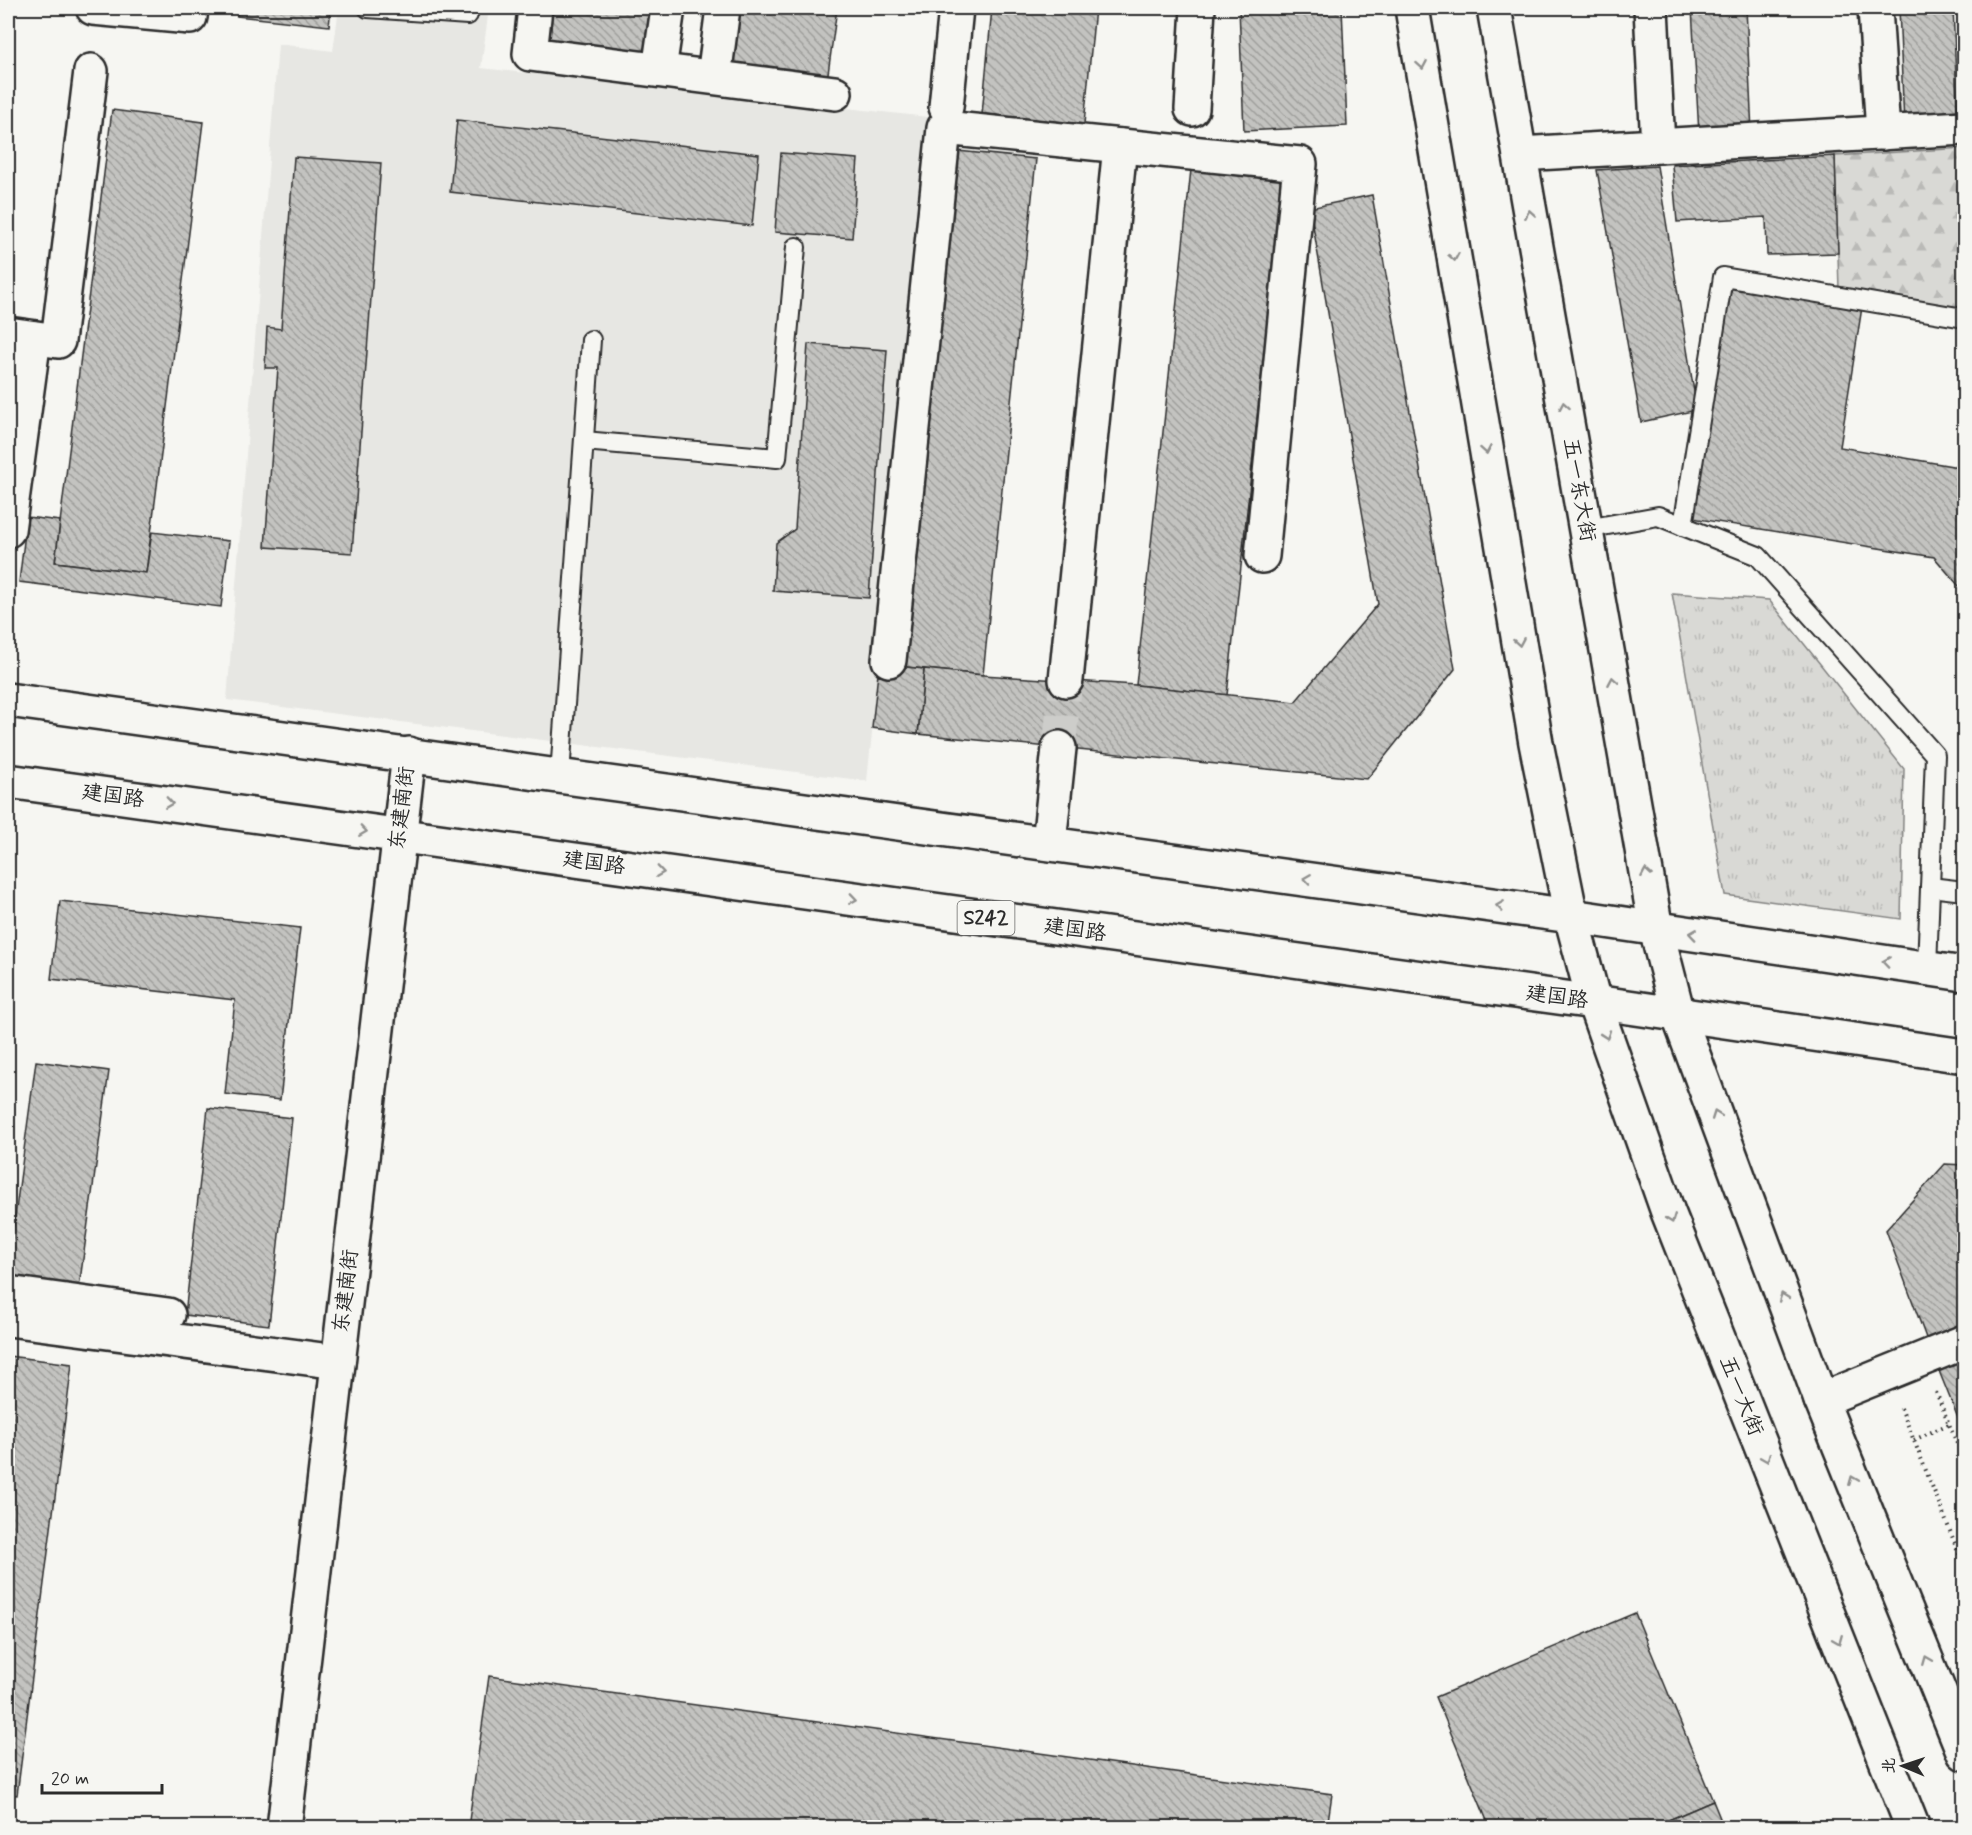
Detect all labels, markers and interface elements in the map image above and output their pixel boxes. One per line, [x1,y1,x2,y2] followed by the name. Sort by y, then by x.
[1415,61,1427,70] one-way arrow
[1524,210,1537,220] one-way arrow
[1447,252,1460,262] one-way arrow
[1558,402,1571,412] one-way arrow
[1556,436,1602,544] street label: 五一东大街
[1480,445,1492,454] one-way arrow
[1512,637,1524,647] one-way arrow
[1607,677,1619,686] one-way arrow
[383,765,421,851] street label: 东建南街
[80,778,146,814] street label: 建国路
[165,797,174,809] one-way arrow
[358,824,367,836] one-way arrow
[561,845,627,881] street label: 建国路
[655,865,664,878] one-way arrow
[1640,869,1653,879] one-way arrow
[1302,873,1311,886] one-way arrow
[848,892,857,904] one-way arrow
[1495,900,1505,912] one-way arrow
[958,901,1014,935] road number: S242
[1042,912,1108,948] street label: 建国路
[1688,929,1697,941] one-way arrow
[1881,957,1890,969] one-way arrow
[1524,979,1590,1015] street label: 建国路
[1598,1029,1611,1040] one-way arrow
[1710,1110,1723,1120] one-way arrow
[1664,1213,1676,1224] one-way arrow
[327,1248,365,1334] street label: 东建南街
[1778,1293,1791,1303] one-way arrow
[1712,1352,1770,1440] street label: 五一大街
[1759,1452,1771,1463] one-way arrow
[1848,1475,1860,1486] one-way arrow
[1831,1633,1843,1644] one-way arrow
[1922,1655,1934,1666] one-way arrow
[1873,1736,1933,1796] north arrow
[42,1757,162,1795] scale bar
[1879,1757,1900,1774] text: 北
[51,1767,89,1791] text: 20 m

